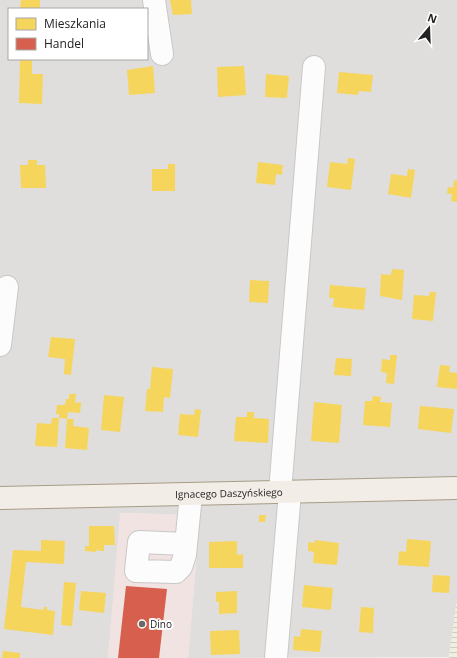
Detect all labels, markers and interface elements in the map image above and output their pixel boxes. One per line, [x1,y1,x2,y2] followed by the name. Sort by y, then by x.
[8,8,148,60] legend
[409,8,449,48] north arrow
[426,10,439,27] text: N
[44,15,106,32] text: Mieszkania
[44,35,84,52] text: Handel
[175,485,283,501] street label: Ignacego Daszyńskiego
[150,617,172,631] place label: Dino
[137,619,147,629] marker: Dino

